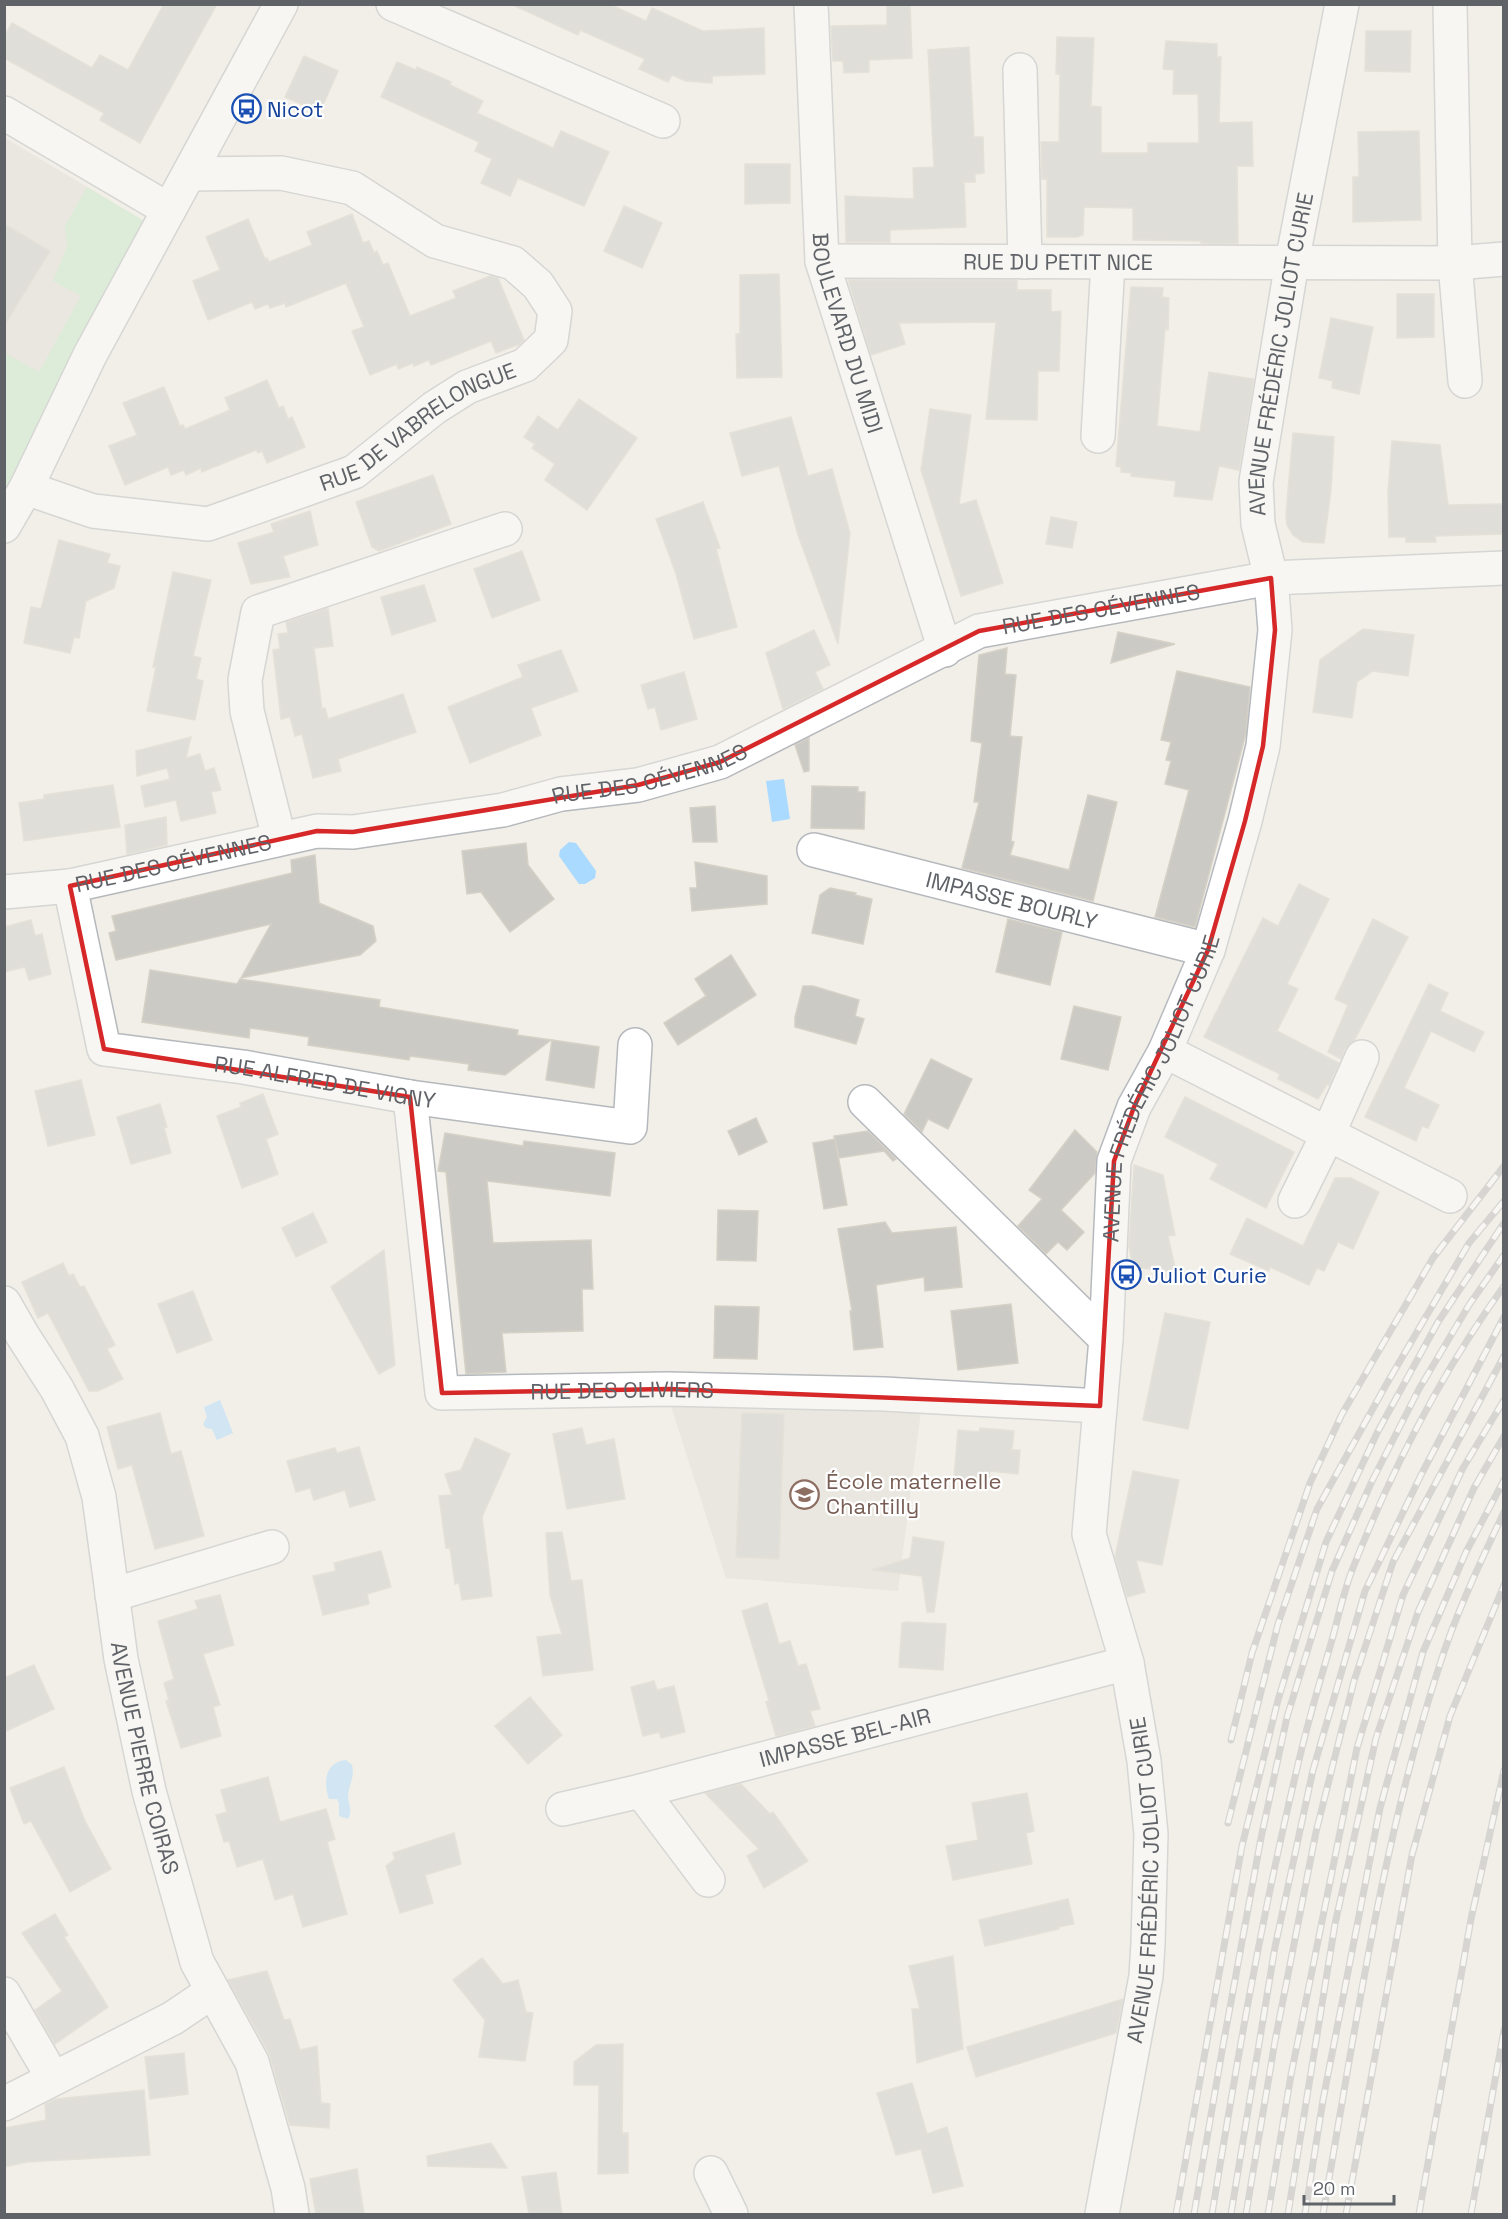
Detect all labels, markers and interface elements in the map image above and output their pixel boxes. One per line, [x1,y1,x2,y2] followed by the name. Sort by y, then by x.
[230,93,262,125] bus stop icon: Nicot
[267,95,323,123] place label: Nicot
[1242,190,1319,517] street label: AVENUE FRÉDÉRIC JOLIOT CURIE
[807,232,890,437] street label: BOULEVARD DU MIDI
[963,247,1153,276] street label: RUE DU PETIT NICE
[316,356,520,497] street label: RUE DE VABRELONGUE
[1000,577,1202,641] street label: RUE DES CÉVENNES
[548,737,752,810] street label: RUE DES CÉVENNES
[72,828,274,898] street label: RUE DES CÉVENNES
[923,865,1101,936] street label: IMPASSE BOURLY
[1096,932,1226,1243] street label: AVENUE FRÉDÉRIC JOLIOT CURIE
[213,1049,438,1114] street label: RUE ALFRED DE VIGNY
[1110,1259,1142,1291] bus stop icon: Juliot Curie
[1147,1261,1267,1289] place label: Juliot Curie
[530,1375,714,1405] street label: RUE DES OLIVIERS
[826,1467,1001,1520] place label: École maternelle Chantilly
[789,1478,821,1510] school or university icon: École maternelle Chantilly
[105,1640,186,1878] street label: AVENUE PIERRE COIRAS
[756,1701,934,1773] street label: IMPASSE BEL-AIR
[1120,1715,1166,2045] street label: AVENUE FRÉDÉRIC JOLIOT CURIE
[1304,2168,1394,2206] scale bar
[1313,2177,1356,2200] text: 20 m

